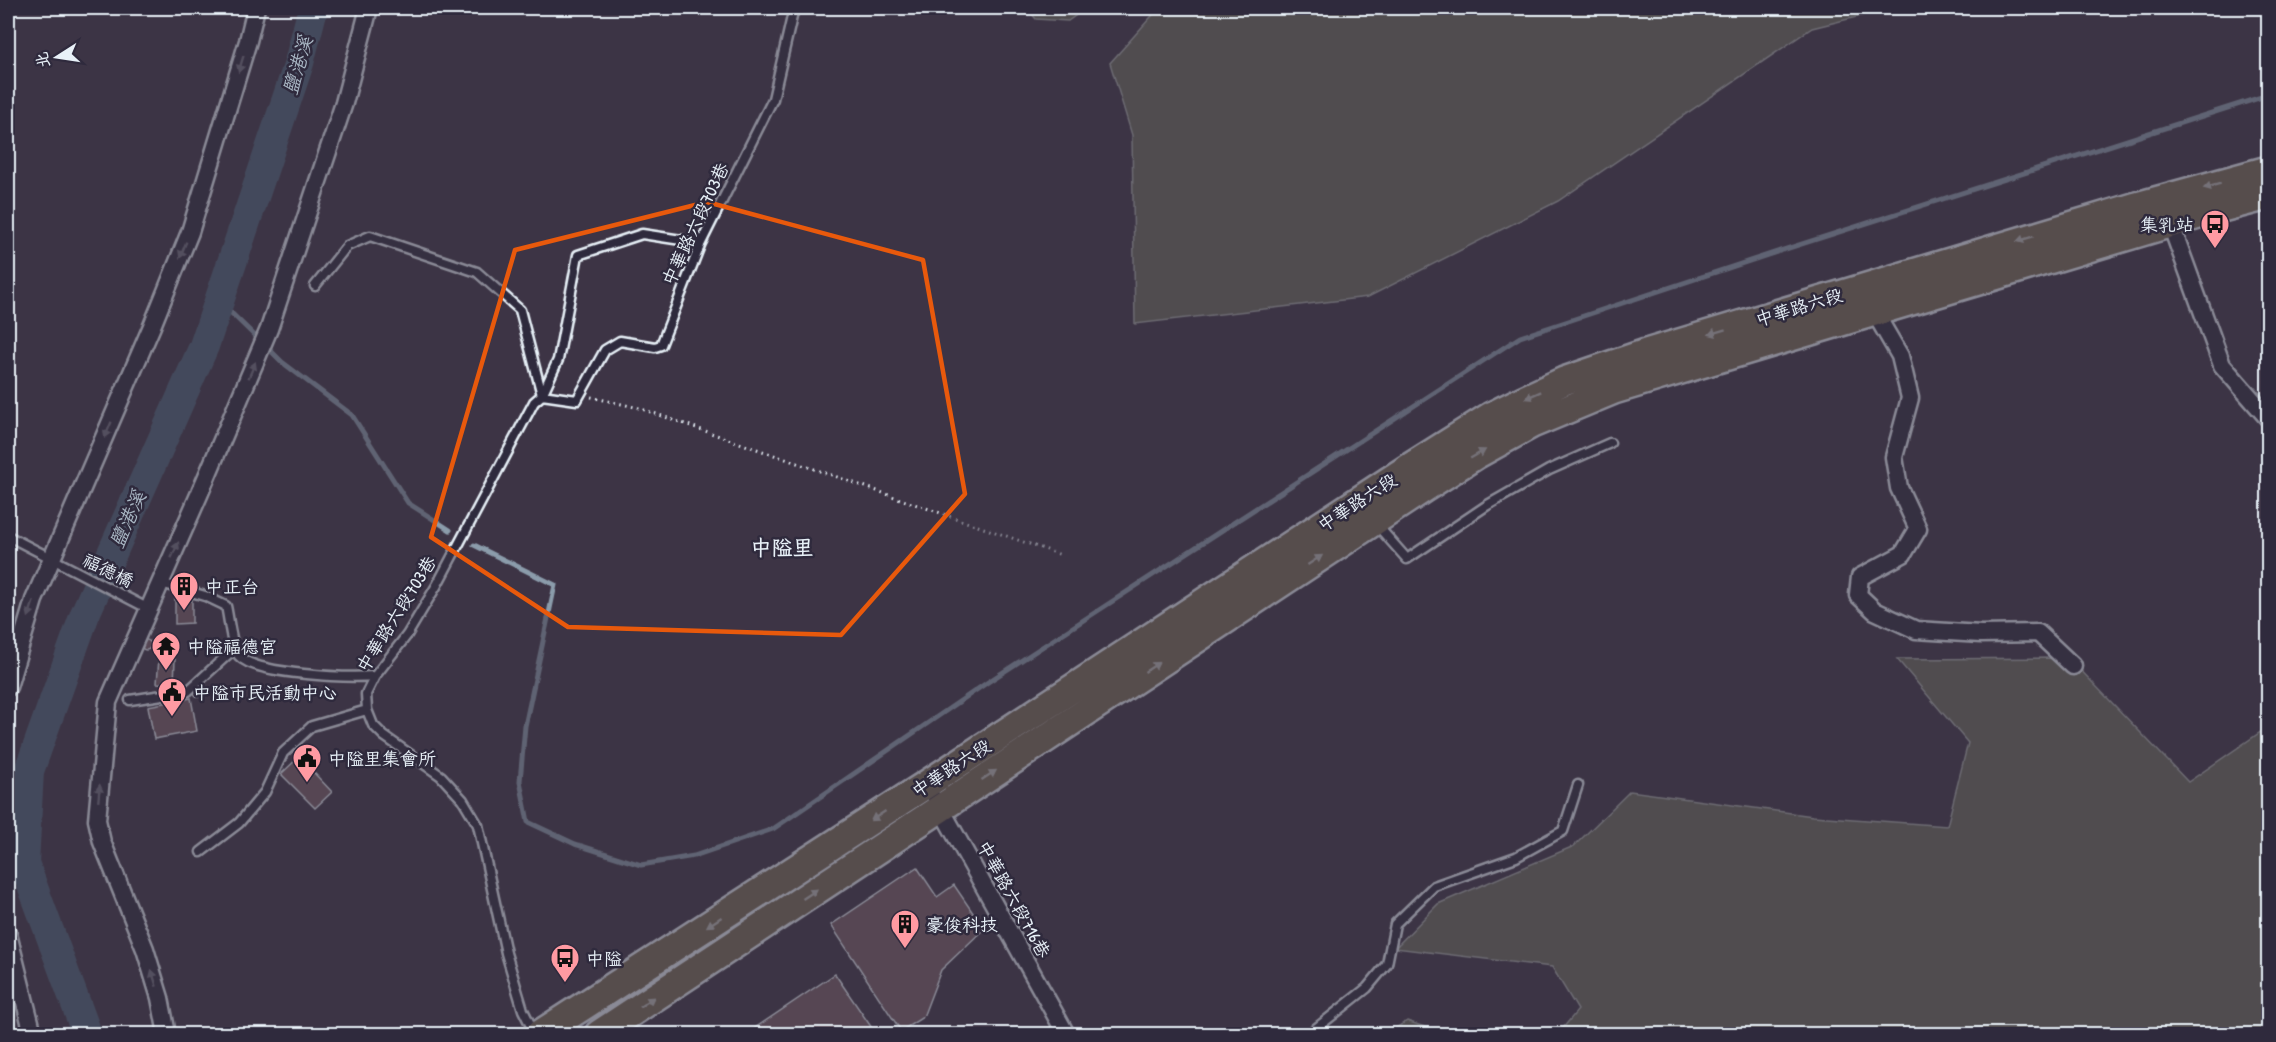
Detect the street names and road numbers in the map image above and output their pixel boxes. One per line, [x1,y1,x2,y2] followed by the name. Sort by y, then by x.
[656,158,734,290] street label: 中華路六段703巷
[1752,282,1846,332] street label: 中華路六段
[1312,467,1402,537] street label: 中華路六段
[78,547,138,593] street label: 福德橋
[350,551,442,677] street label: 中華路六段703巷
[906,733,996,803] street label: 中華路六段
[971,836,1057,962] street label: 中華路六段716巷

